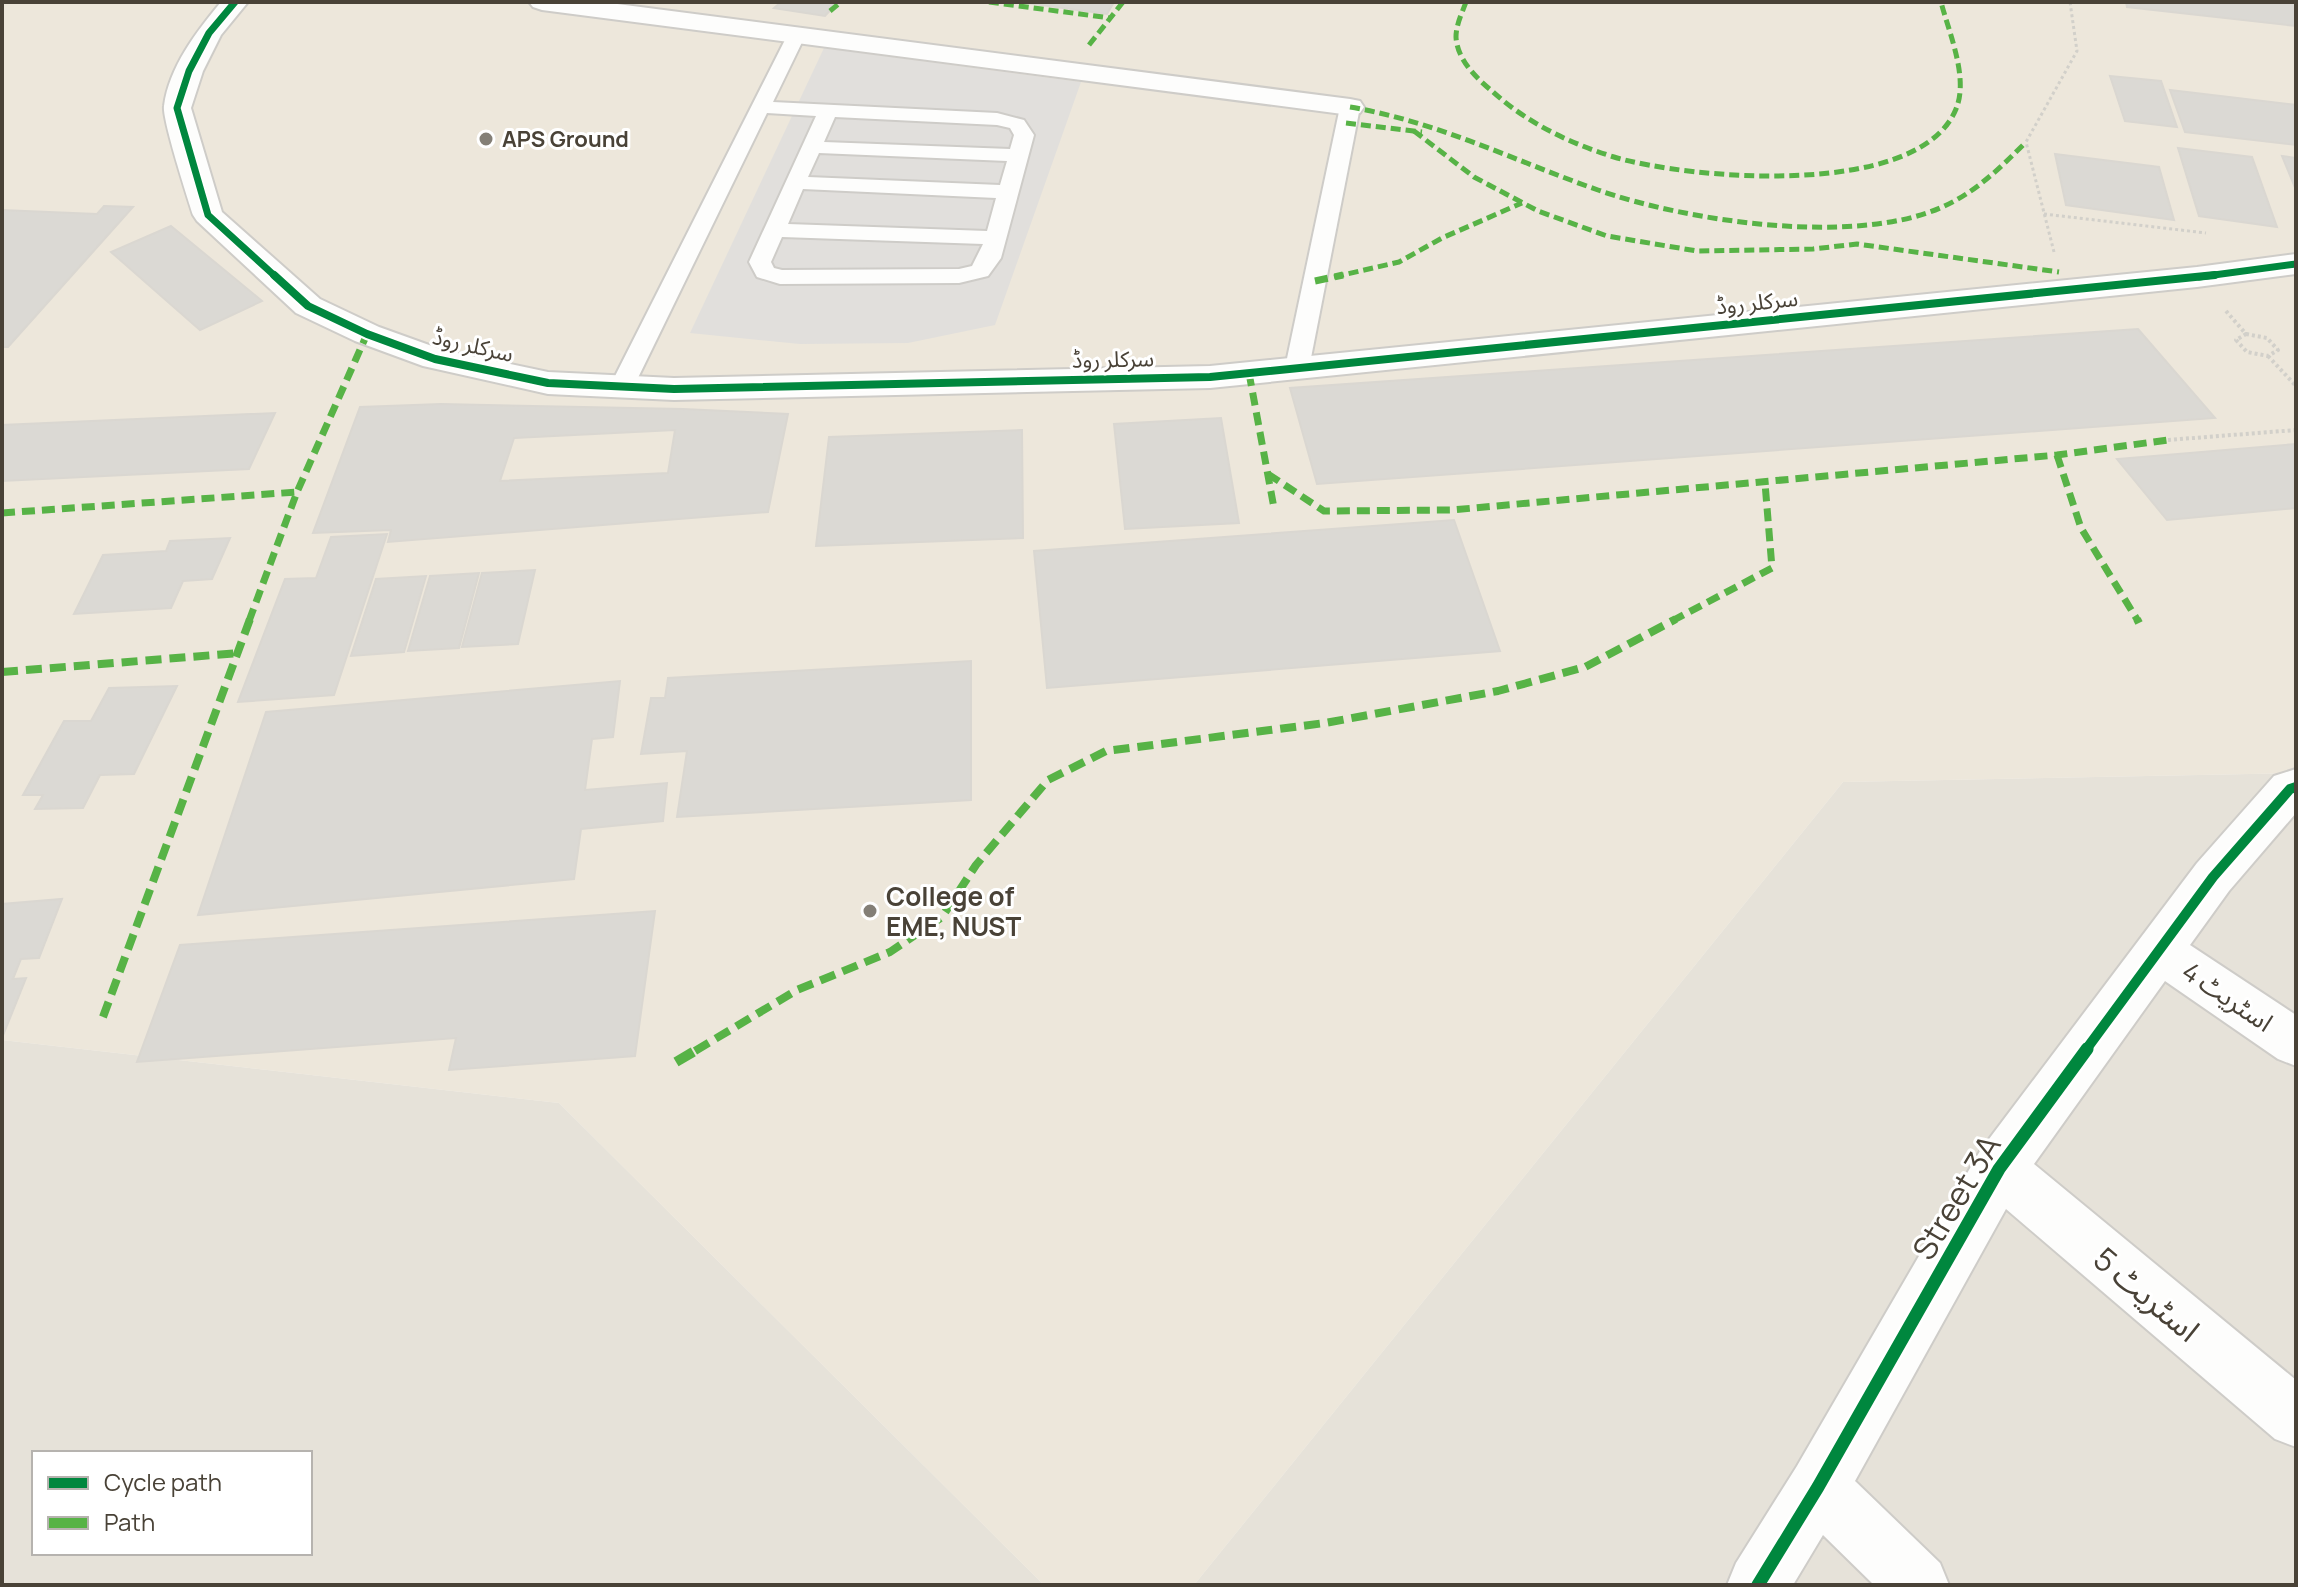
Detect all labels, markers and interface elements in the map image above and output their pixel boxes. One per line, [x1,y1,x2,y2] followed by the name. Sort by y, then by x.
[502,124,629,154] place label: APS Ground
[477,130,495,148] marker: APS Ground
[1715,283,1799,321] street label: سرکلر روڈ
[430,321,516,369] street label: سرکلر روڈ
[1072,343,1154,375] street label: سرکلر روڈ
[886,878,1021,944] place label: College of EME, NUST
[861,902,879,920] marker: College of EME, NUST
[2175,952,2281,1040] street label: اسٹریٹ 4
[1902,1126,2010,1268] street label: Street 3A
[2085,1237,2209,1351] street label: اسٹریٹ 5
[32,1451,312,1555] legend
[104,1465,222,1498] text: Cycle path
[104,1505,155,1538] text: Path

